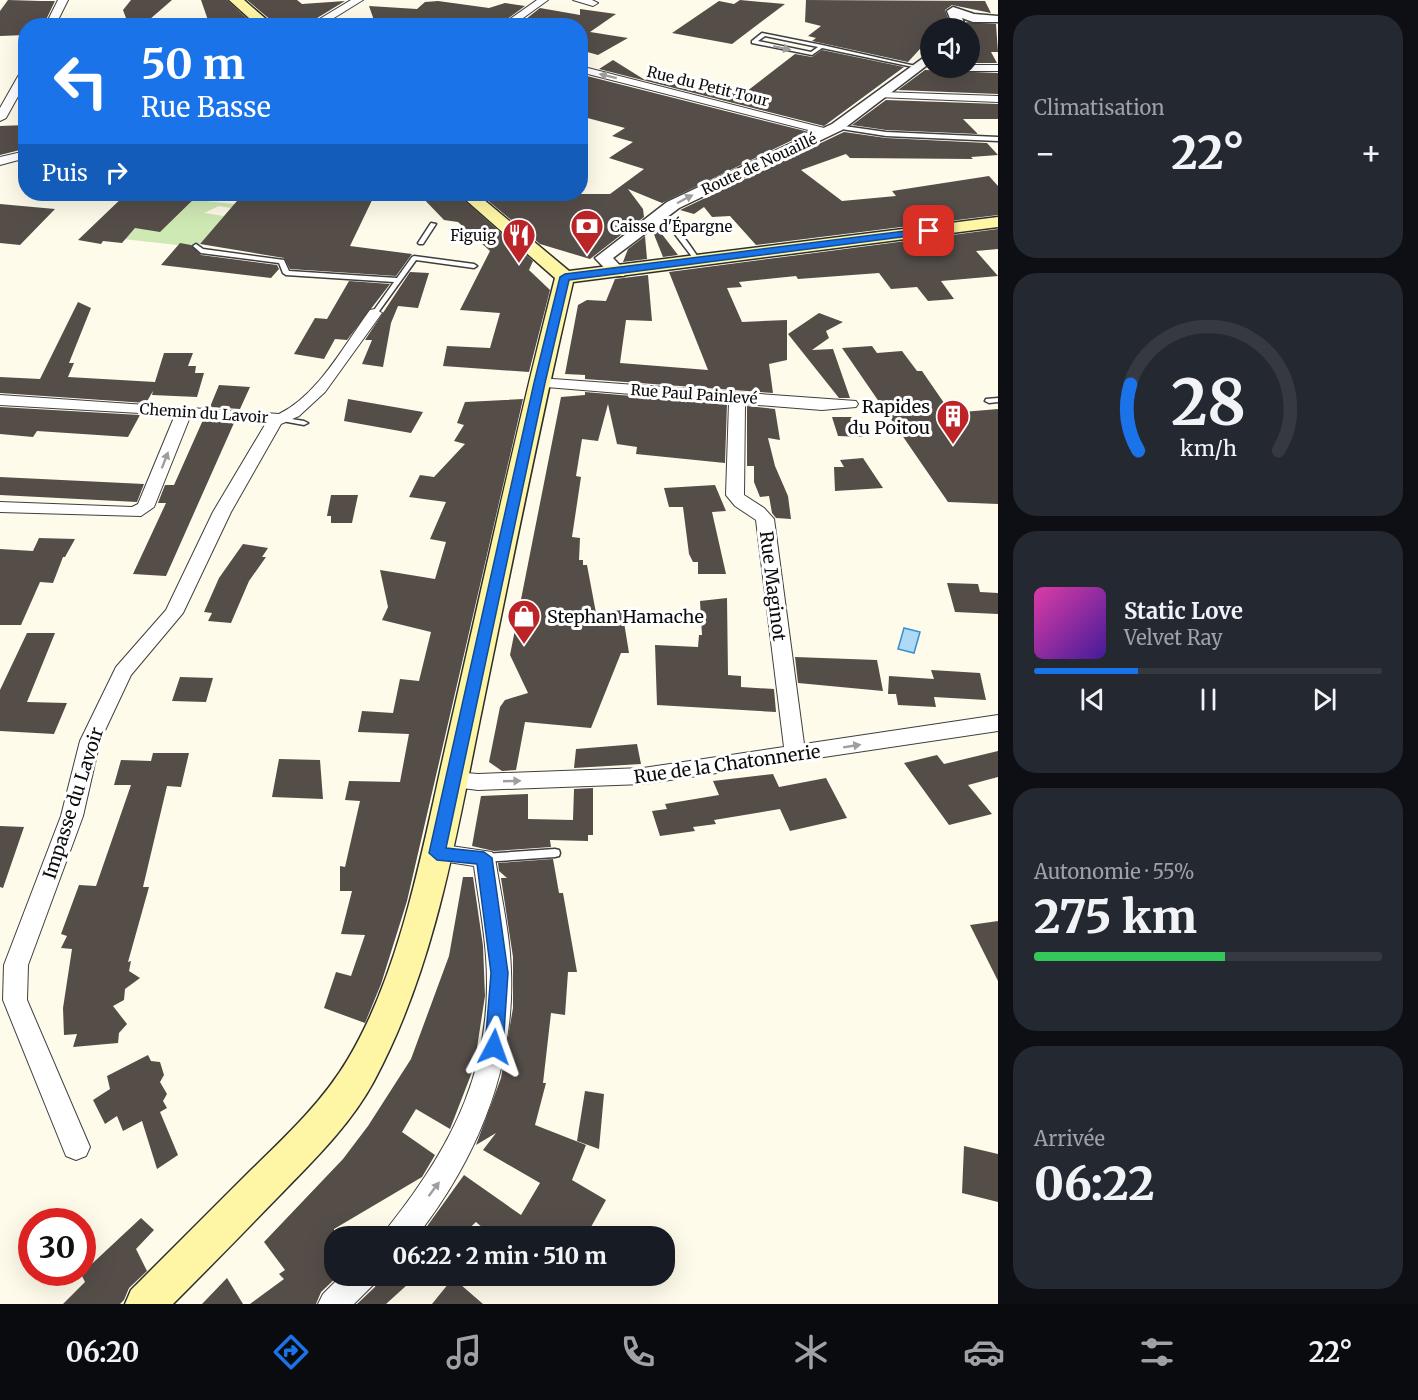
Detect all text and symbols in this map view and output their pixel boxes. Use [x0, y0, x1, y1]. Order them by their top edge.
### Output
map controls [920, 18, 980, 78]
button: sound [920, 18, 980, 78]
text: 50 m [141, 38, 245, 90]
icon: left [42, 42, 120, 120]
one-way arrow [773, 43, 791, 53]
street label: Rue du Petit Tour [645, 62, 771, 110]
one-way arrow [599, 71, 617, 81]
text: Rue Basse [141, 90, 271, 124]
text: Climatisation [1034, 95, 1165, 120]
text: 22° [1171, 125, 1245, 181]
street label: Route de Nouaillé [698, 129, 820, 199]
text: − [1034, 133, 1056, 174]
text: + [1360, 133, 1382, 174]
icon: right [100, 156, 133, 189]
text: Puis [42, 159, 88, 187]
one-way arrow [677, 194, 694, 204]
pin [903, 205, 954, 256]
bank icon: Caisse d'Épargne [569, 208, 605, 255]
icon: arrive [912, 214, 945, 247]
place label: Caisse d'Épargne [610, 216, 733, 236]
restaurant icon: Figuig [501, 217, 537, 264]
place label: Figuig [450, 226, 496, 245]
text: 28 [1171, 364, 1245, 442]
street label: Rue Paul Painlevé [630, 380, 758, 408]
place label: Rapides du Poitou [848, 395, 930, 439]
building icon: Rapides du Poitou [935, 398, 971, 445]
street label: Chemin du Lavoir [139, 399, 269, 427]
text: km/h [1180, 436, 1236, 463]
one-way arrow [161, 451, 170, 469]
street label: Rue Maginot [755, 530, 791, 642]
text: Static Love [1124, 597, 1243, 625]
shop icon: Stephan Hamache [506, 598, 542, 645]
place label: Stephan Hamache [547, 605, 704, 628]
text: Velvet Ray [1124, 625, 1223, 650]
icon: previous [1076, 683, 1109, 716]
icon: pause [1192, 683, 1225, 716]
icon: next [1308, 683, 1341, 716]
street label: Impasse du Lavoir [38, 724, 108, 882]
street label: Rue de la Chatonnerie [632, 740, 822, 788]
one-way arrow [843, 741, 862, 750]
one-way arrow [503, 776, 522, 786]
text: Autonomie · 55% [1034, 859, 1194, 884]
text: 275 km [1034, 889, 1197, 945]
position arrow [462, 1015, 526, 1079]
text: Arrivée [1034, 1126, 1105, 1151]
text: 06:22 [1034, 1156, 1155, 1212]
one-way arrow [428, 1182, 440, 1197]
speed limit sign: 30 [18, 1208, 96, 1286]
text: 06:22 · 2 min · 510 m [392, 1242, 607, 1270]
icon: directions [270, 1331, 312, 1373]
icon: music [443, 1331, 485, 1373]
icon: phone [617, 1331, 659, 1373]
icon: climate [790, 1331, 832, 1373]
icon: car [963, 1331, 1005, 1373]
icon: filters [1136, 1331, 1178, 1373]
text: 06:20 [66, 1335, 139, 1369]
text: 22° [1309, 1335, 1352, 1369]

